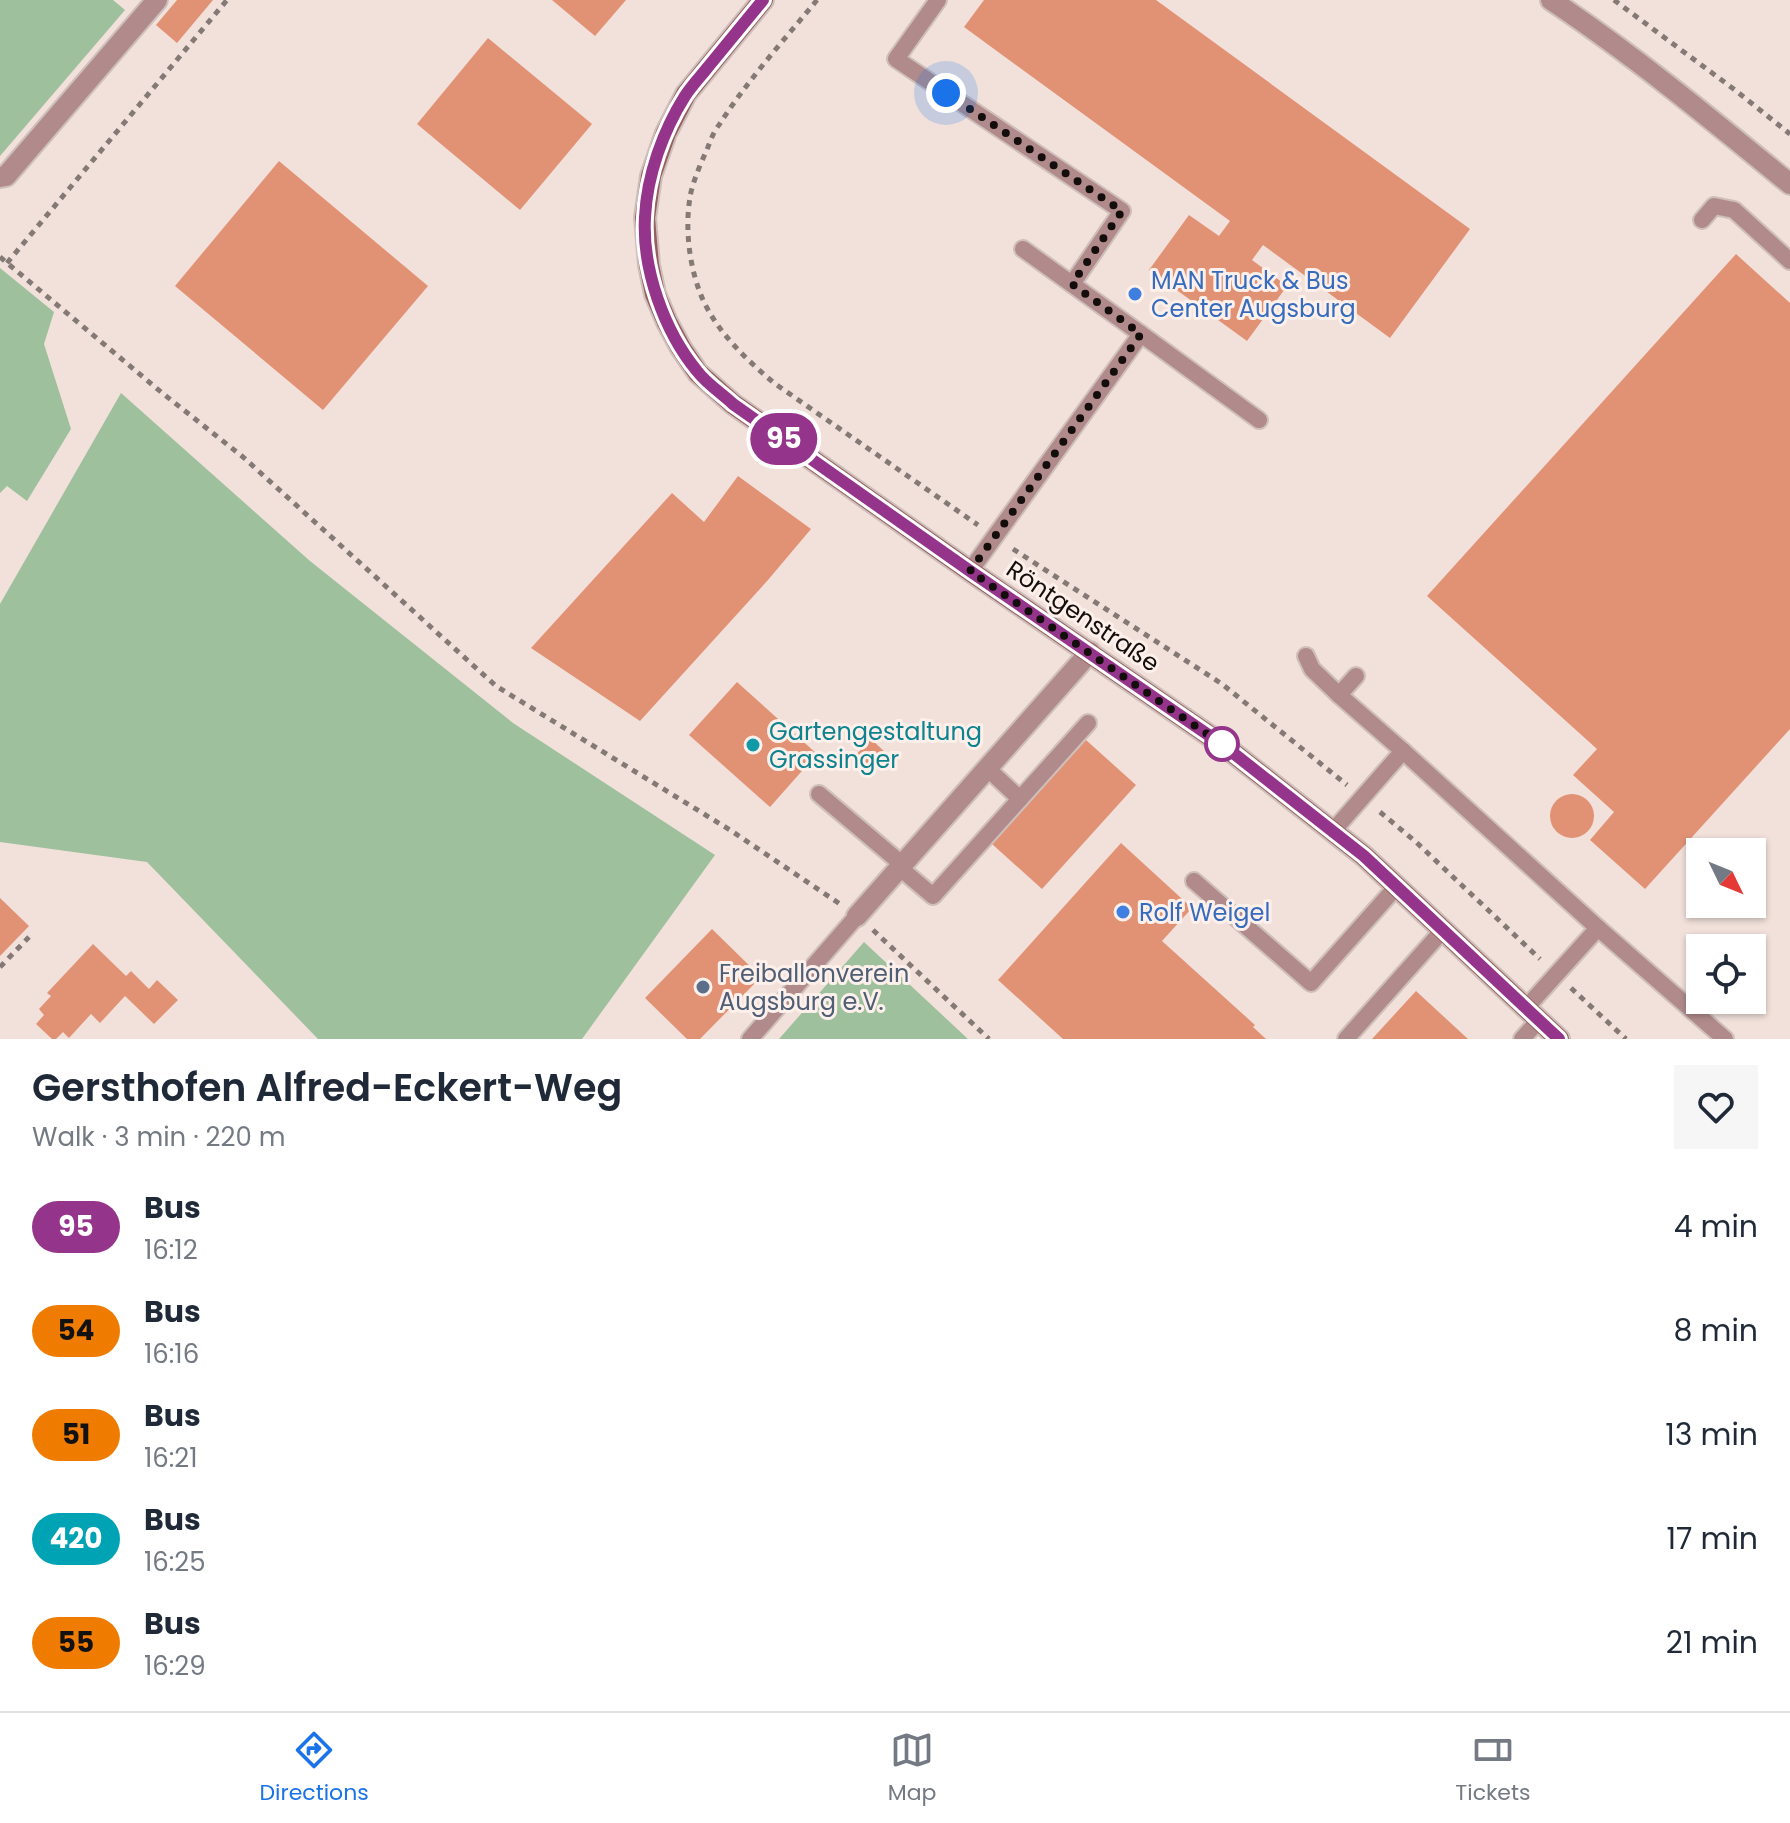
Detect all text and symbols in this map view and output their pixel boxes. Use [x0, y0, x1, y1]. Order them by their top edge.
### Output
your location [926, 73, 966, 113]
place label: MAN Truck & Bus Center Augsburg [1151, 264, 1356, 325]
marker: MAN Truck & Bus Center Augsburg [1126, 285, 1144, 303]
line badge: 95 [748, 413, 820, 465]
text: 95 [766, 419, 802, 458]
street label: Röntgenstraße [1000, 553, 1166, 679]
place label: Gartengestaltung Grassinger [769, 715, 982, 776]
unlabelled marker [1205, 727, 1239, 761]
marker: Gartengestaltung Grassinger [744, 736, 762, 754]
north arrow [1686, 838, 1766, 918]
map controls [1686, 838, 1766, 1014]
place label: Rolf Weigel [1139, 896, 1270, 929]
marker: Rolf Weigel [1114, 903, 1132, 921]
button: locate [1686, 934, 1766, 1014]
place label: Freiballonverein Augsburg e.V. [719, 957, 909, 1018]
marker: Freiballonverein Augsburg e.V. [694, 978, 712, 996]
text: Gersthofen Alfred-Eckert-Weg [32, 1061, 622, 1114]
button: heart [1674, 1065, 1758, 1149]
text: Walk · 3 min · 220 m [32, 1119, 286, 1155]
text: Bus [144, 1186, 201, 1229]
text: 4 min [1674, 1205, 1758, 1248]
text: 95 [58, 1207, 94, 1246]
text: 16:12 [144, 1232, 198, 1268]
text: Bus [144, 1290, 201, 1333]
text: 8 min [1674, 1309, 1758, 1352]
text: 54 [57, 1311, 95, 1350]
text: 16:16 [144, 1336, 199, 1372]
text: Bus [144, 1394, 201, 1437]
text: 13 min [1665, 1413, 1758, 1456]
text: 51 [62, 1415, 90, 1454]
text: 16:21 [144, 1440, 198, 1476]
text: Bus [144, 1498, 201, 1541]
text: 17 min [1667, 1517, 1758, 1560]
text: 420 [49, 1519, 103, 1558]
text: 16:25 [144, 1544, 206, 1580]
text: Bus [144, 1602, 201, 1645]
text: 21 min [1666, 1621, 1758, 1664]
text: 55 [58, 1623, 94, 1662]
text: 16:29 [144, 1648, 206, 1684]
tab: Directions [259, 1728, 369, 1809]
tab: Map [888, 1728, 936, 1809]
tab: Tickets [1455, 1728, 1530, 1809]

